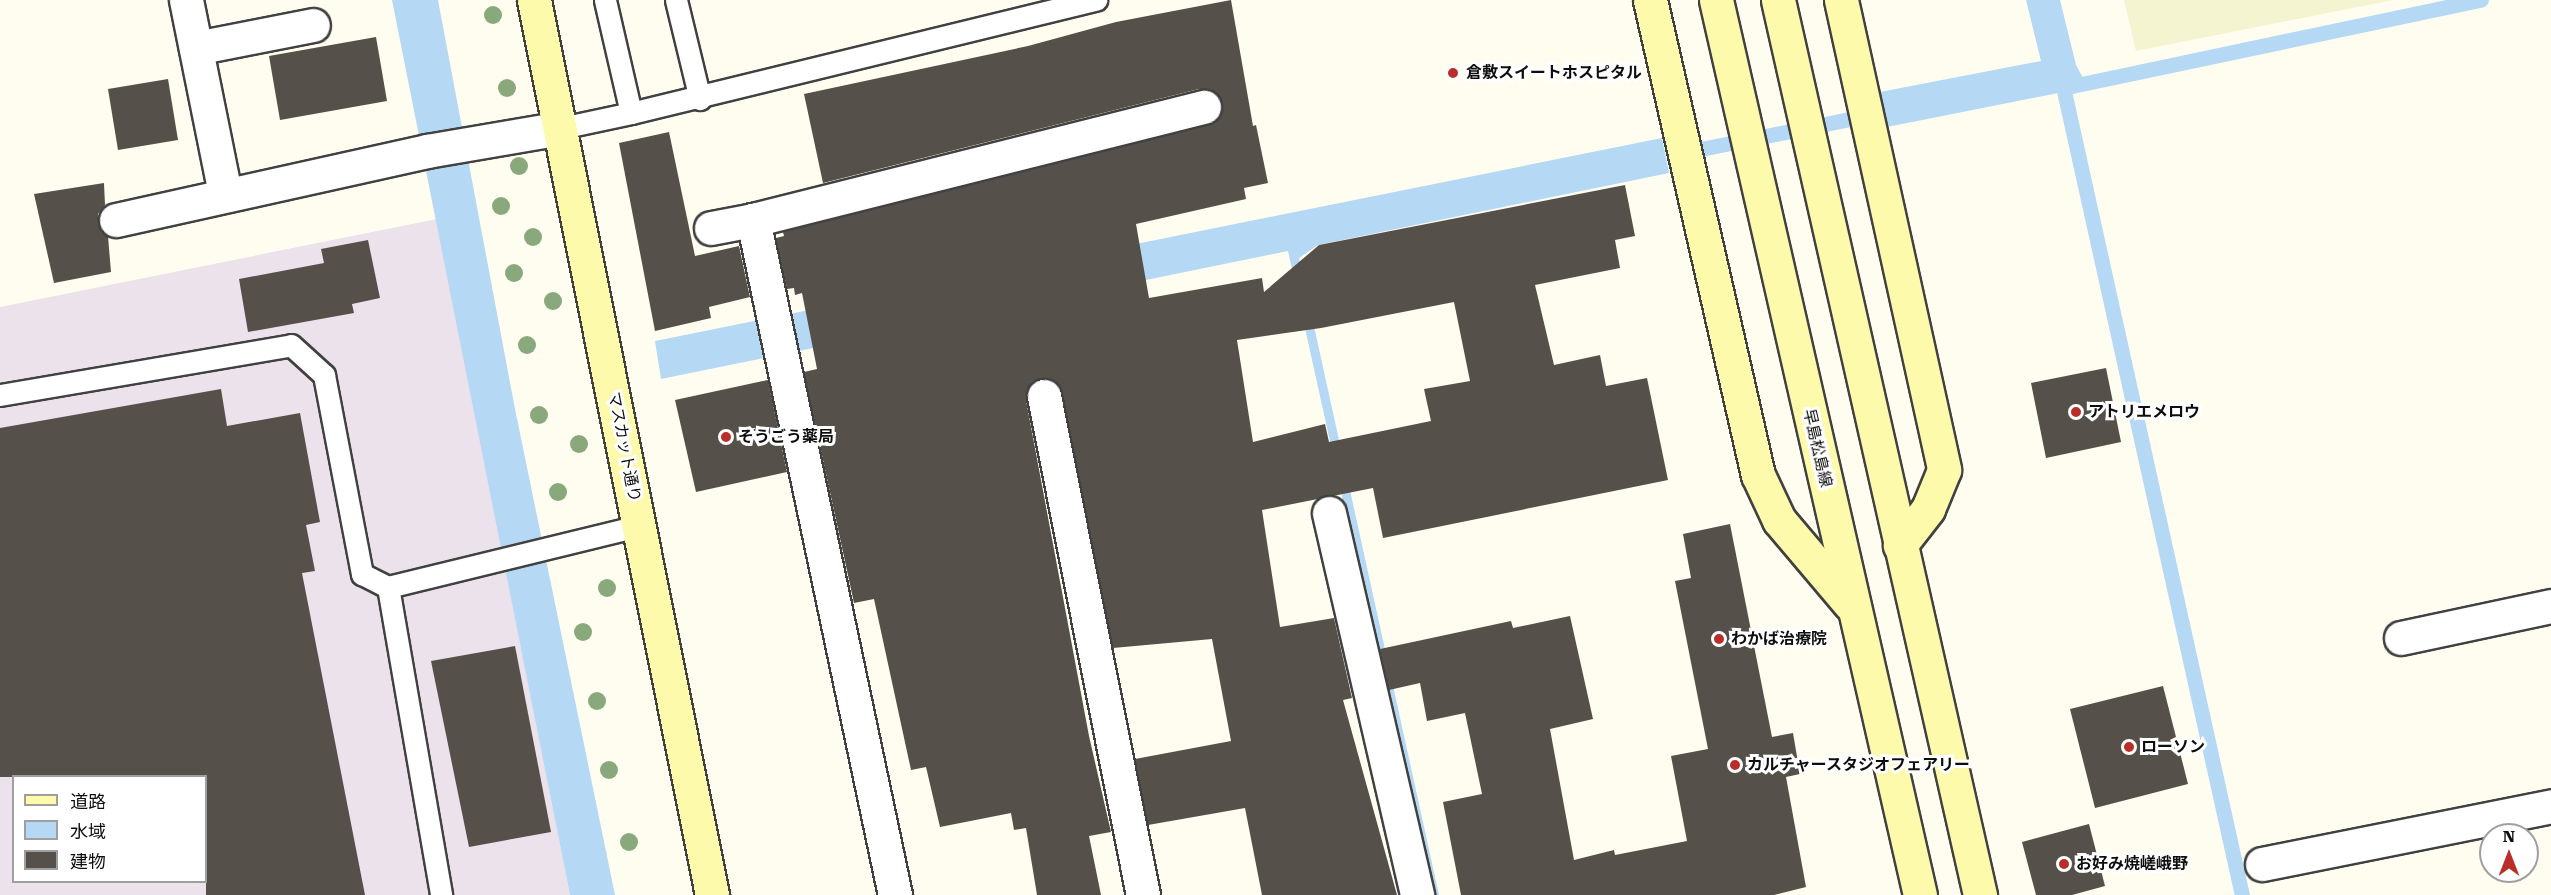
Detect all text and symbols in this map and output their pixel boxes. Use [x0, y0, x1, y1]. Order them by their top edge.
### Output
place label: 倉敷スイートホスピタル [1466, 63, 1642, 83]
marker: 倉敷スイートホスピタル [1444, 64, 1462, 82]
street label: マスカット通り [604, 390, 644, 504]
place label: アトリエメロウ [2088, 402, 2200, 422]
marker: アトリエメロウ [2069, 405, 2083, 419]
street label: 早島松島線 [1799, 407, 1835, 489]
place label: そうごう薬局 [738, 427, 834, 447]
marker: そうごう薬局 [719, 430, 733, 444]
place label: わかば治療院 [1731, 629, 1827, 649]
marker: わかば治療院 [1712, 632, 1726, 646]
place label: ローソン [2141, 737, 2205, 757]
marker: ローソン [2122, 740, 2136, 754]
place label: カルチャースタジオフェアリー [1747, 755, 1971, 775]
marker: カルチャースタジオフェアリー [1728, 758, 1742, 772]
legend [12, 775, 207, 883]
text: 道路 [70, 791, 106, 812]
text: 水域 [70, 821, 106, 842]
north arrow [2479, 823, 2539, 883]
text: N [2503, 827, 2515, 846]
text: 建物 [70, 851, 106, 872]
place label: お好み焼嵯峨野 [2076, 854, 2188, 874]
marker: お好み焼嵯峨野 [2057, 857, 2071, 871]

